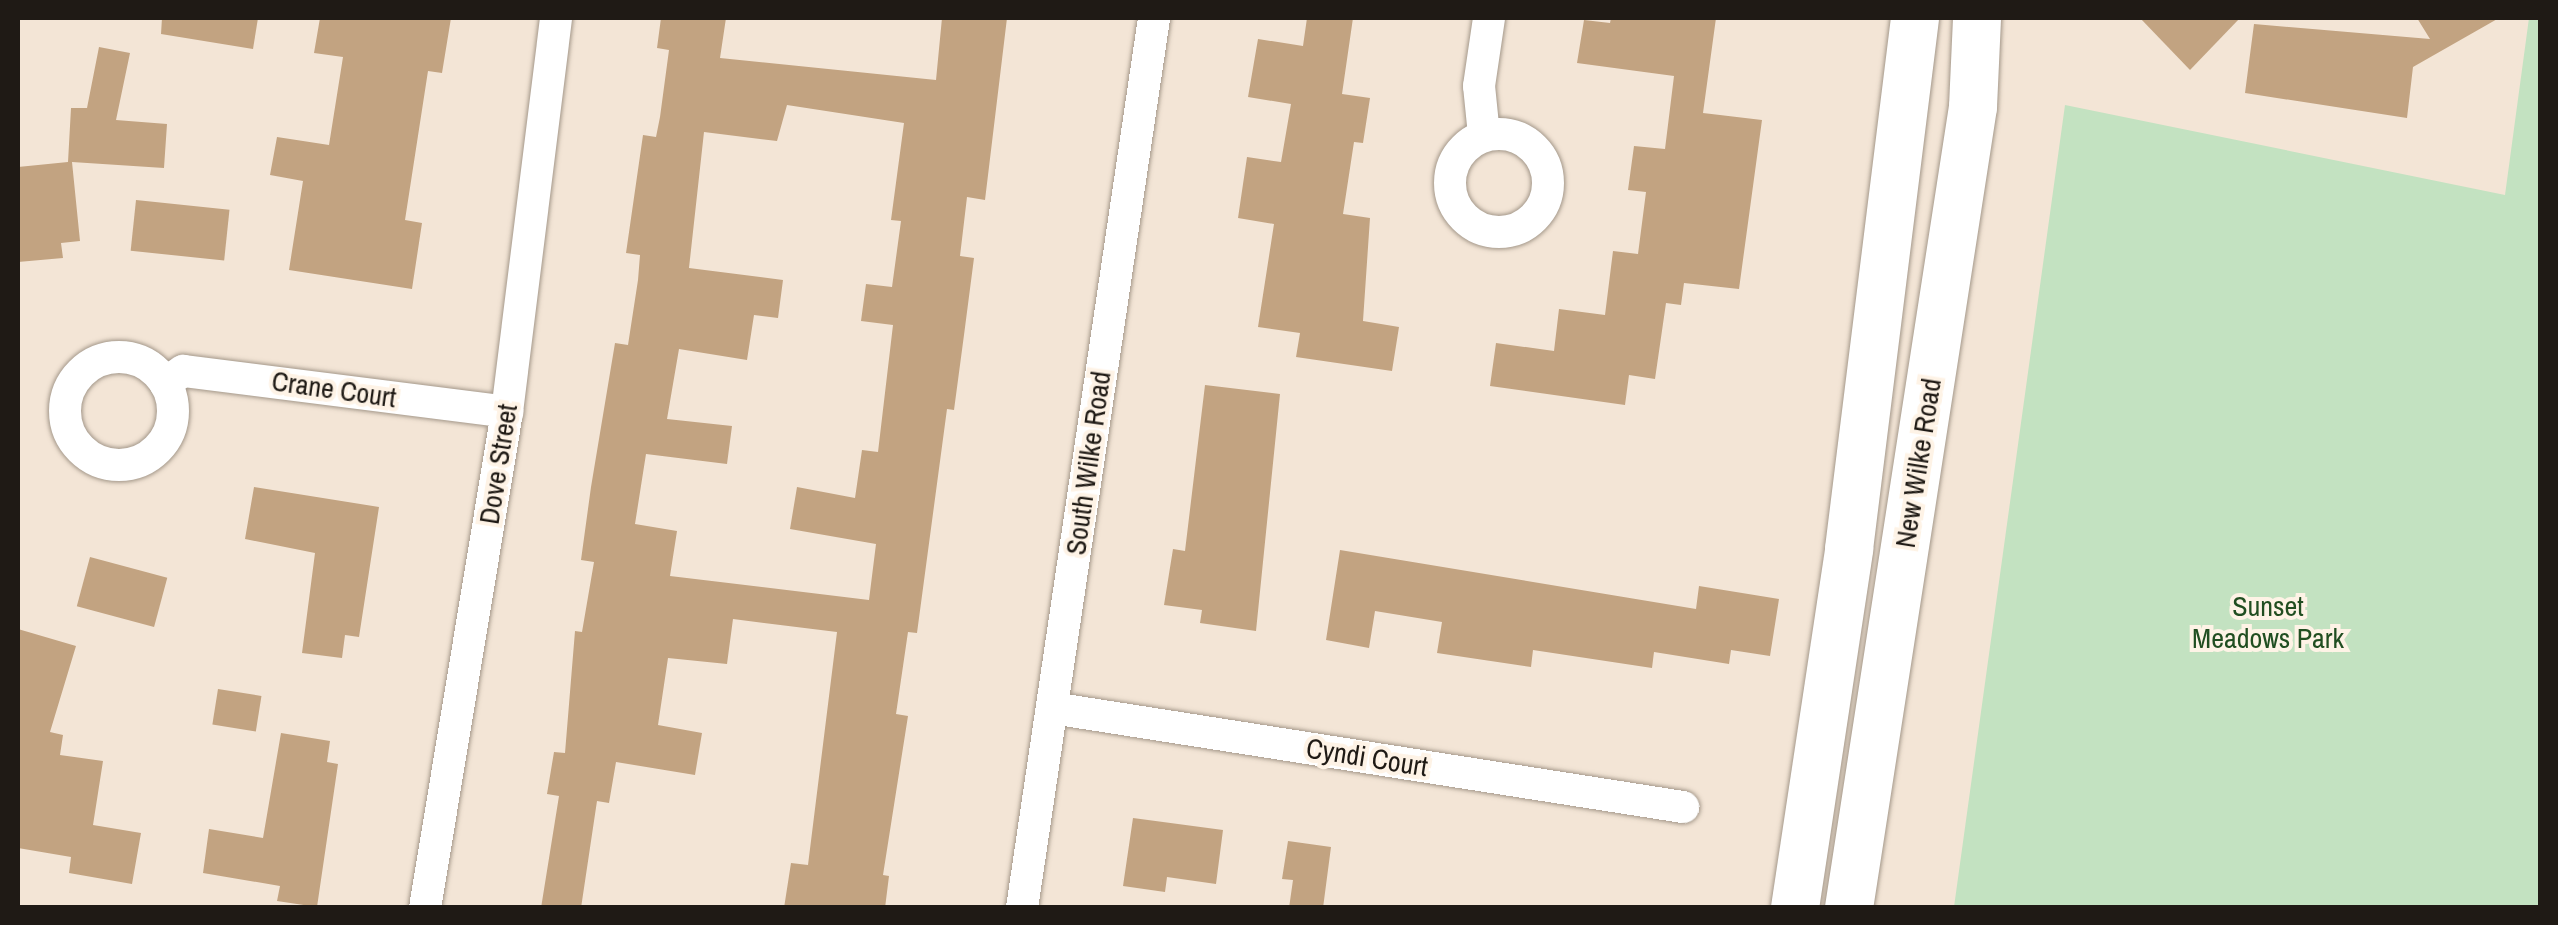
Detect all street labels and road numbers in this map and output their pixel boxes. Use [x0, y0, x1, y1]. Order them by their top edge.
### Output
street label: Crane Court [270, 364, 398, 414]
street label: South Wilke Road [1058, 369, 1118, 557]
street label: New Wilke Road [1888, 376, 1948, 550]
street label: Dove Street [472, 401, 524, 527]
street label: Cyndi Court [1304, 731, 1430, 783]

